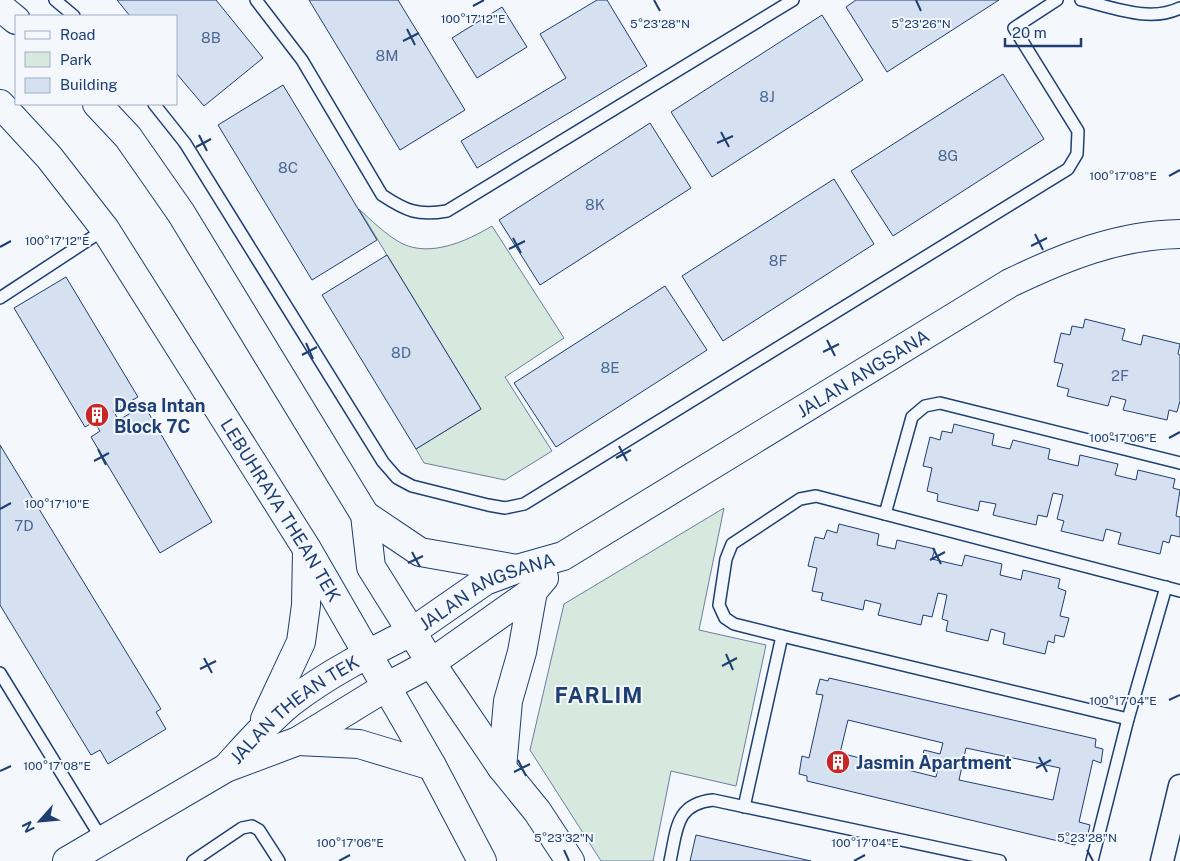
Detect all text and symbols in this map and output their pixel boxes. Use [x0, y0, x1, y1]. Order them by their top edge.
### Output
text: 100°17'12"E [441, 12, 505, 26]
legend [15, 15, 178, 105]
scale bar [1005, 15, 1081, 47]
text: 5°23'28"N [630, 17, 690, 31]
text: 5°23'26"N [891, 17, 951, 31]
text: 20 m [1012, 24, 1047, 41]
text: Road [60, 26, 96, 43]
house number: 8B [201, 29, 221, 46]
house number: 8M [376, 47, 399, 64]
text: Park [60, 51, 92, 68]
text: Building [60, 76, 118, 93]
house number: 8J [759, 88, 775, 105]
house number: 8G [938, 147, 958, 164]
house number: 8C [278, 159, 298, 176]
text: 100°17'08"E [1089, 169, 1157, 183]
house number: 8K [585, 196, 605, 213]
text: 100°17'12"E [25, 234, 89, 248]
house number: 8F [769, 252, 787, 269]
street label: JALAN ANGSANA [793, 324, 933, 421]
house number: 8D [391, 344, 411, 361]
house number: 8E [600, 359, 620, 376]
house number: 2F [1111, 367, 1129, 384]
place label: Desa Intan Block 7C [114, 395, 205, 437]
building icon: Desa Intan Block 7C [84, 402, 110, 428]
street label: LEBUHRAYA THEAN TEK [217, 415, 345, 605]
text: 100°17'06"E [1089, 431, 1157, 445]
text: 100°17'10"E [25, 497, 89, 511]
house number: 7D [14, 517, 34, 534]
street label: JALAN ANGSANA [415, 548, 557, 634]
street label: JALAN THEAN TEK [225, 651, 362, 767]
district label: FARLIM [555, 682, 643, 708]
text: 100°17'04"E [1089, 694, 1157, 708]
building icon: Jasmin Apartment [825, 749, 851, 775]
place label: Jasmin Apartment [856, 752, 1012, 773]
text: 100°17'08"E [23, 759, 91, 773]
north arrow [15, 796, 65, 846]
text: N [19, 818, 38, 835]
text: 5°23'32"N [534, 831, 594, 845]
text: 5°23'28"N [1057, 831, 1117, 845]
text: 100°17'06"E [316, 836, 384, 850]
text: 100°17'04"E [831, 836, 899, 850]

